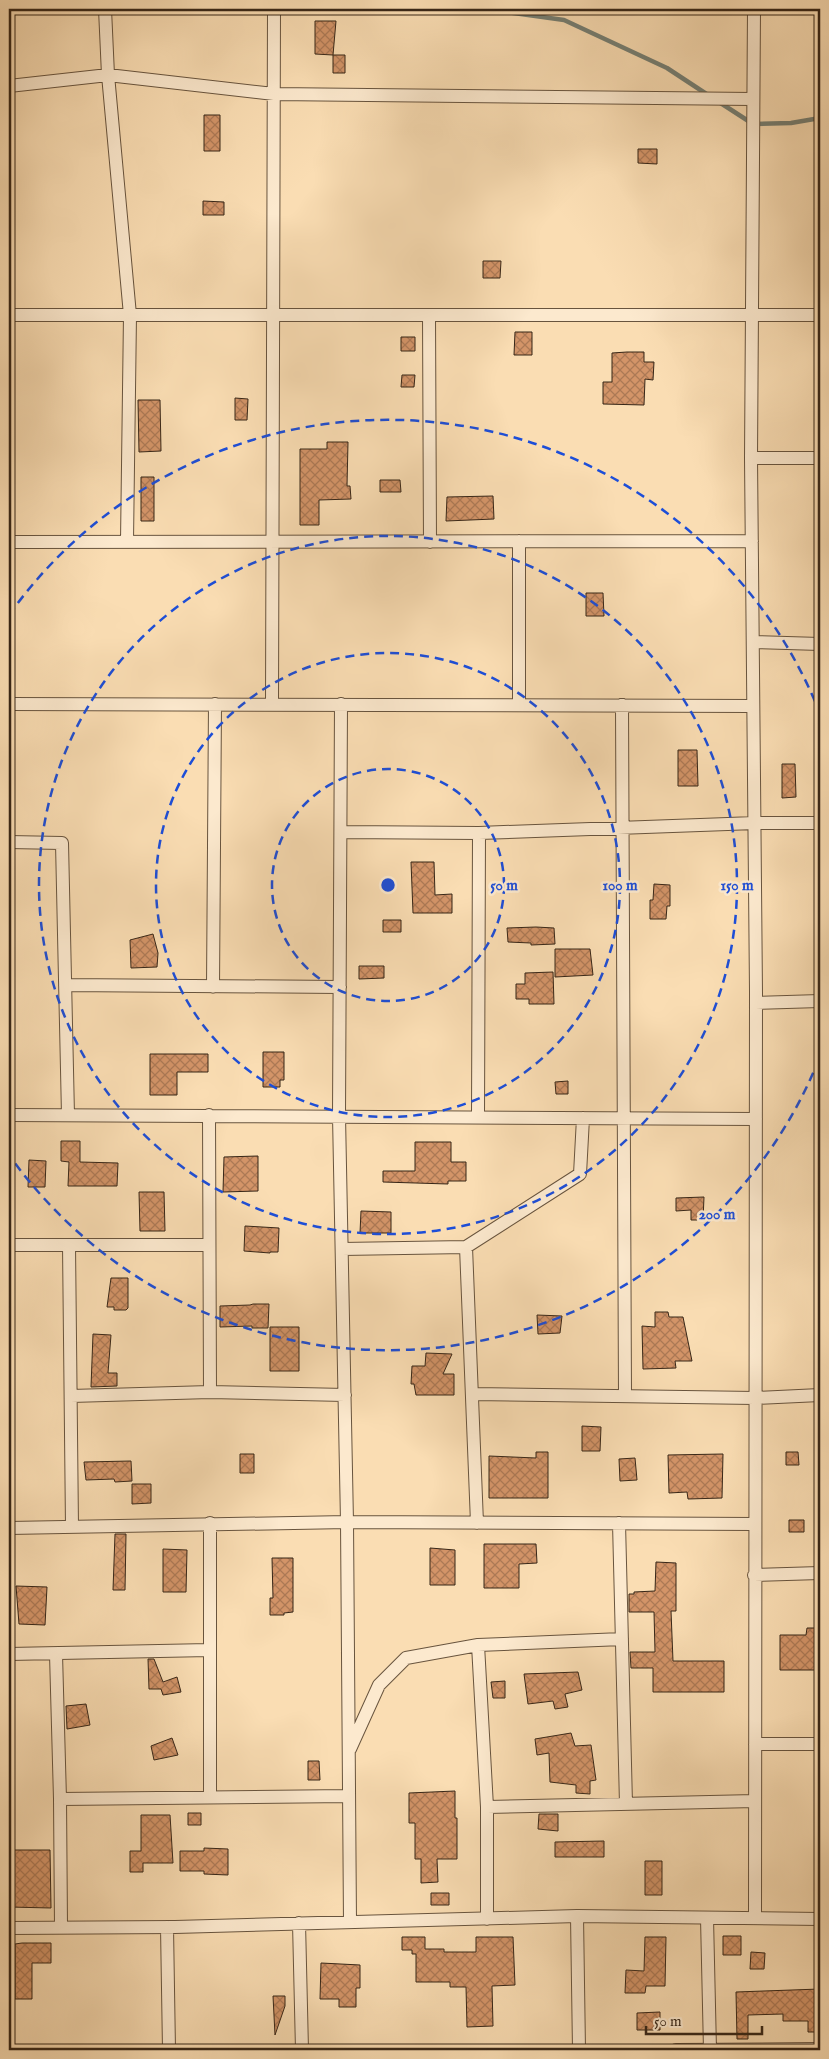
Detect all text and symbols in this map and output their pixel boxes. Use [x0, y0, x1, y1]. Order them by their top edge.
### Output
centre of rings [379, 876, 397, 894]
text: 50 m [490, 876, 518, 895]
text: 100 m [602, 876, 638, 895]
text: 150 m [720, 876, 754, 895]
text: 200 m [699, 1205, 736, 1224]
scale bar [646, 2004, 763, 2036]
text: 50 m [654, 2012, 682, 2031]

